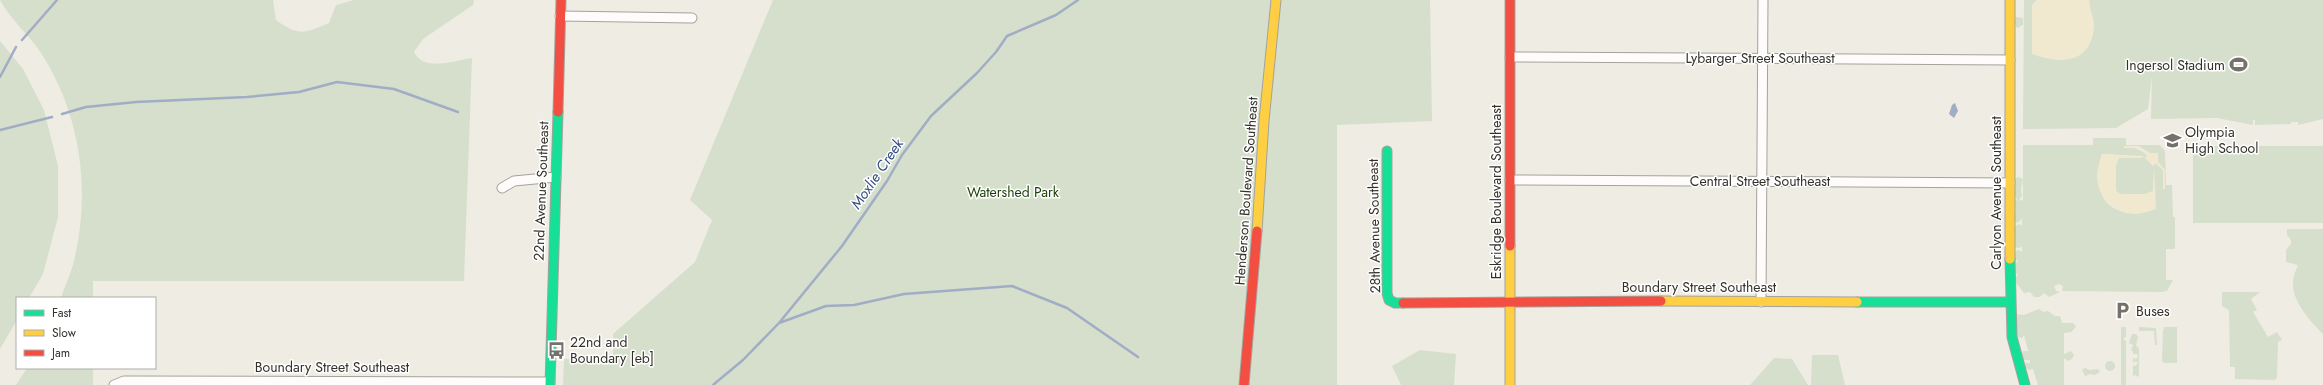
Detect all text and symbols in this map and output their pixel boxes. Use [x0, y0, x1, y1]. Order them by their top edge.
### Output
street label: Lybarger Street Southeast [1685, 48, 1835, 68]
place label: Ingersol Stadium [2126, 55, 2225, 75]
sports icon: Ingersol Stadium [2228, 55, 2248, 75]
street label: Henderson Boulevard Southeast [1229, 96, 1263, 286]
street label: Eskridge Boulevard Southeast [1486, 104, 1506, 279]
street label: Carlyon Avenue Southeast [1986, 116, 2006, 270]
street label: 22nd Avenue Southeast [529, 120, 553, 261]
place label: Olympia High School [2185, 122, 2258, 158]
school or university icon: Olympia High School [2162, 130, 2182, 150]
water label: Moxlie Creek [845, 134, 909, 214]
street label: 28th Avenue Southeast [1363, 158, 1385, 293]
street label: Central Street Southeast [1690, 171, 1831, 191]
park label: Watershed Park [967, 182, 1060, 202]
street label: Boundary Street Southeast [1622, 277, 1777, 297]
legend [16, 297, 156, 369]
parking icon: Buses [2113, 301, 2133, 321]
place label: Buses [2136, 301, 2170, 321]
text: Fast [52, 304, 71, 322]
text: Slow [52, 324, 77, 342]
place label: 22nd and Boundary [eb] [570, 332, 654, 368]
bus stop icon: 22nd and Boundary [eb] [547, 340, 567, 360]
text: Jam [50, 344, 70, 362]
street label: Boundary Street Southeast [255, 357, 410, 377]

